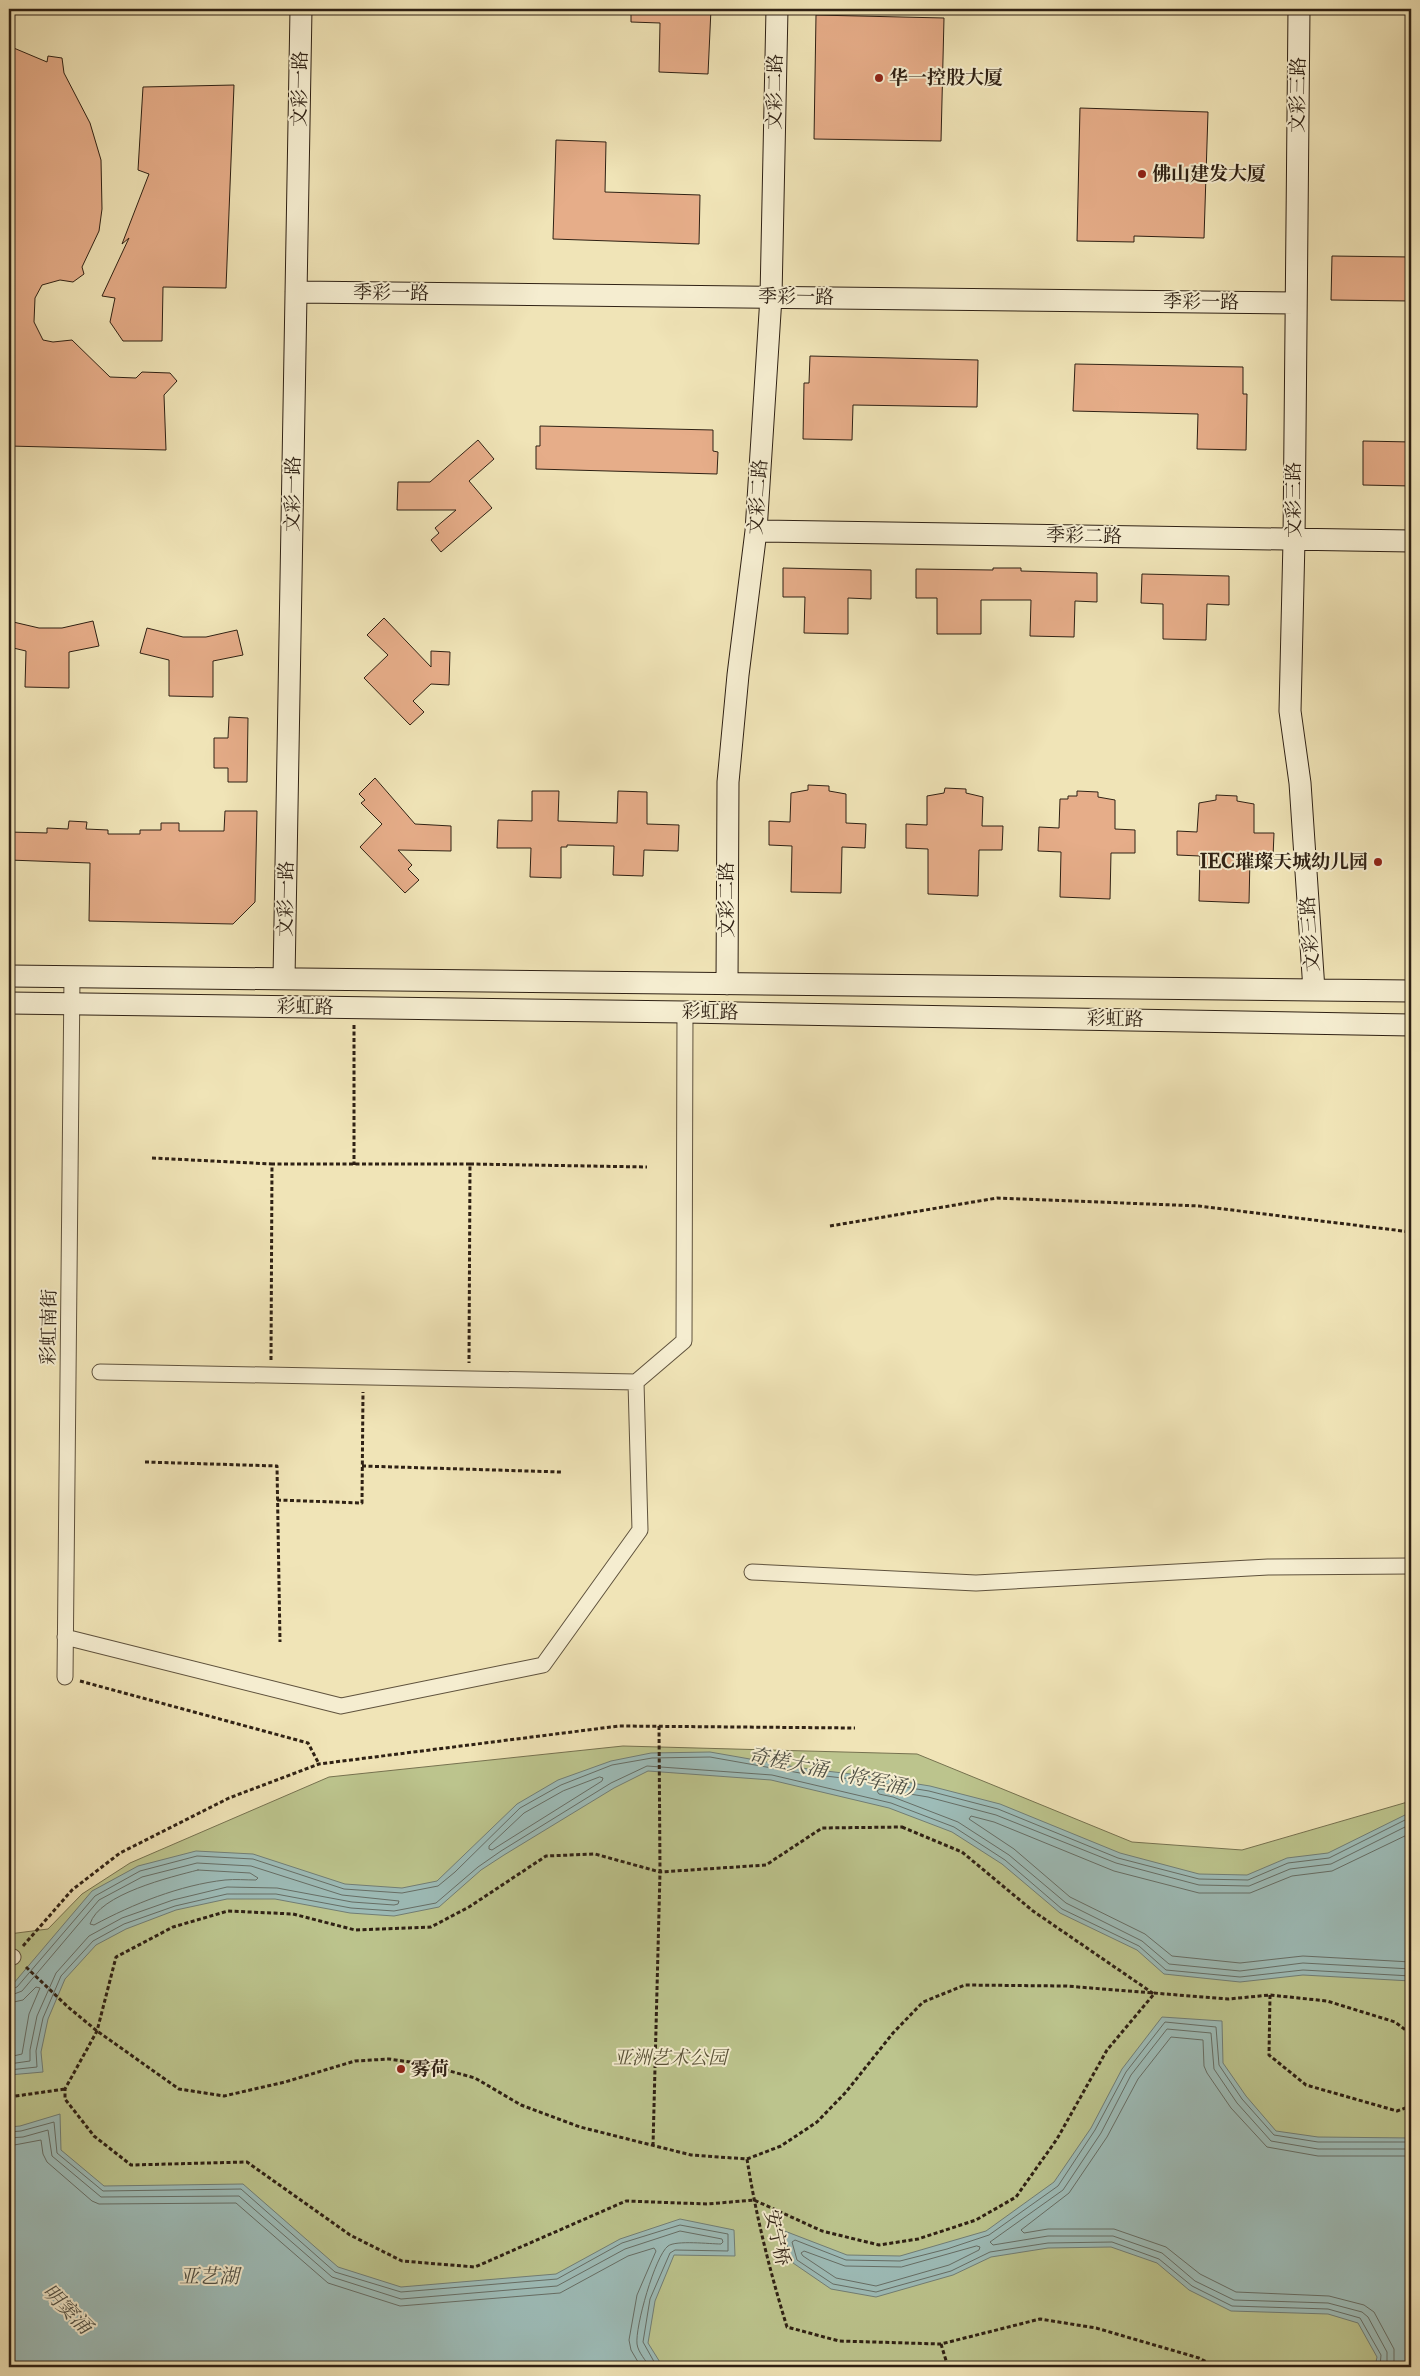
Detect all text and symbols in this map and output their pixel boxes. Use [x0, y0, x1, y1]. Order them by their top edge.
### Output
street label: 文彩一路 [287, 51, 313, 127]
street label: 文彩二路 [762, 54, 788, 130]
street label: 文彩三路 [1285, 57, 1311, 133]
place label: 华一控股大厦 [889, 66, 1003, 90]
marker: 华一控股大厦 [873, 72, 885, 84]
place label: 佛山建发大厦 [1152, 162, 1266, 186]
marker: 佛山建发大厦 [1136, 168, 1148, 180]
street label: 季彩一路 [353, 280, 429, 306]
street label: 季彩一路 [758, 284, 834, 310]
street label: 季彩一路 [1163, 289, 1239, 315]
street label: 文彩一路 [280, 456, 306, 532]
street label: 文彩二路 [743, 458, 773, 536]
street label: 文彩三路 [1282, 462, 1306, 538]
street label: 季彩二路 [1046, 523, 1122, 549]
place label: IEC璀璨天城幼儿园 [1200, 850, 1368, 874]
marker: IEC璀璨天城幼儿园 [1372, 856, 1384, 868]
street label: 文彩一路 [273, 861, 299, 937]
street label: 文彩二路 [715, 862, 739, 938]
street label: 文彩三路 [1295, 895, 1325, 973]
street label: 彩虹路 [276, 995, 334, 1019]
street label: 彩虹路 [681, 1000, 739, 1024]
street label: 彩虹路 [1086, 1007, 1144, 1031]
street label: 彩虹南街 [36, 1289, 62, 1365]
water label: 奇槎大涌（将军涌） [746, 1742, 928, 1804]
park label: 亚洲艺术公园 [613, 2046, 730, 2070]
place label: 雾荷 [411, 2057, 449, 2081]
marker: 雾荷 [395, 2063, 407, 2075]
street label: 安宁桥 [759, 2208, 795, 2268]
water label: 亚艺湖 [179, 2264, 242, 2289]
water label: 明窦涌 [37, 2279, 98, 2340]

